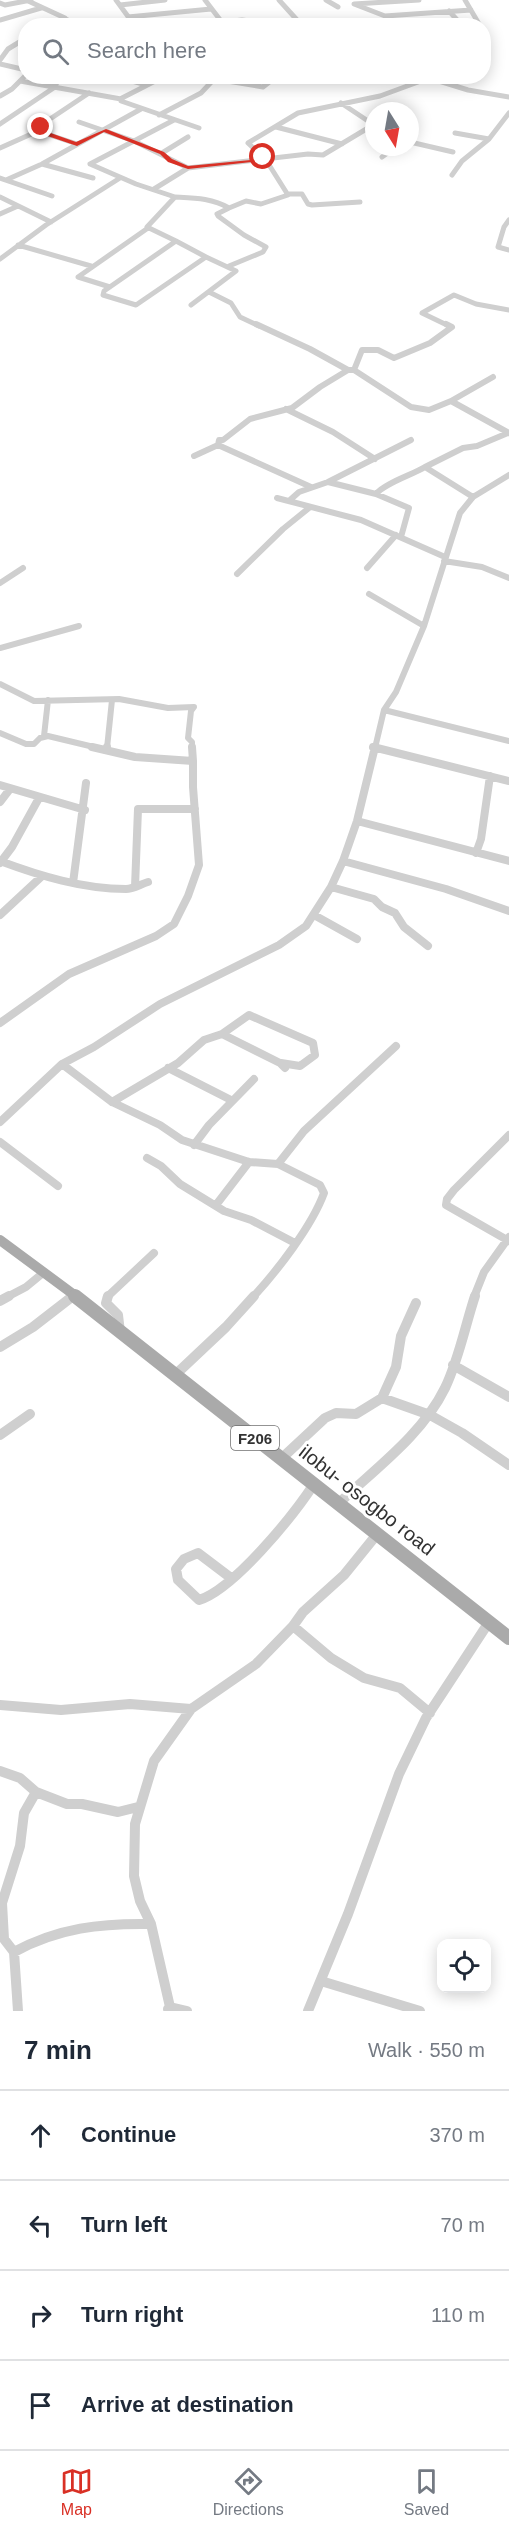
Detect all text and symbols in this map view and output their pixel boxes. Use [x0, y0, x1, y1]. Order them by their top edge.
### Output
search box [18, 18, 491, 84]
icon: search [39, 35, 72, 68]
text: Search here [87, 38, 207, 63]
north arrow [365, 102, 419, 156]
route end [27, 113, 53, 139]
route start [249, 143, 275, 169]
road number: F206 [231, 1426, 279, 1450]
street label: ilobu- osogbo road [295, 1440, 439, 1560]
map controls [437, 1939, 491, 1993]
button: locate [437, 1939, 491, 1993]
text: 7 min [24, 2035, 92, 2065]
text: Walk · 550 m [368, 2039, 485, 2061]
icon: ahead [24, 2119, 57, 2152]
text: Continue [81, 2122, 176, 2147]
text: 370 m [429, 2124, 485, 2146]
icon: left [24, 2209, 57, 2242]
text: Turn left [81, 2212, 167, 2237]
text: 70 m [441, 2214, 485, 2236]
icon: right [24, 2299, 57, 2332]
text: Turn right [81, 2302, 183, 2327]
text: 110 m [431, 2304, 485, 2326]
icon: arrive [24, 2389, 57, 2422]
text: Arrive at destination [81, 2392, 294, 2417]
tab: Map [60, 2465, 93, 2519]
tab: Directions [213, 2465, 284, 2519]
tab: Saved [404, 2465, 449, 2519]

